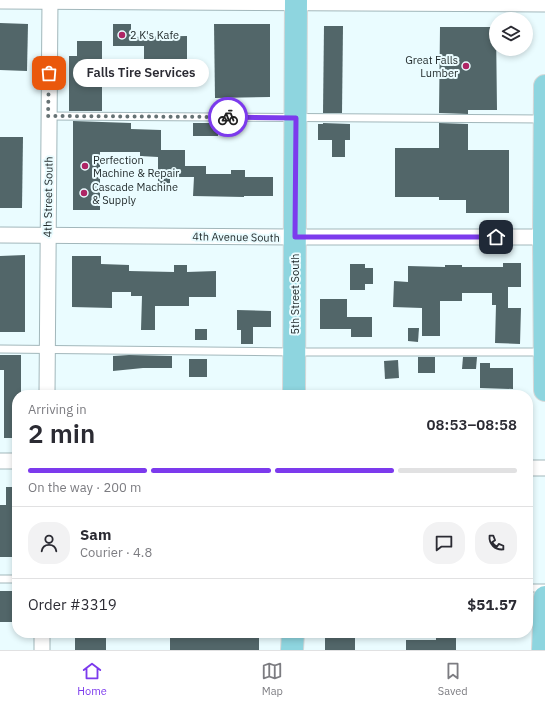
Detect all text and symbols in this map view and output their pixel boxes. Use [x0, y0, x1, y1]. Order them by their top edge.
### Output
map controls [489, 12, 533, 56]
button: layers [489, 12, 533, 56]
place label: 2 K's Kafe [130, 28, 179, 42]
marker: 2 K's Kafe [117, 30, 127, 40]
place label: Great Falls Lumber [405, 53, 458, 80]
pin [32, 56, 66, 90]
callout: Falls Tire Services [73, 59, 209, 87]
marker: Great Falls Lumber [461, 61, 471, 71]
icon: bag [38, 62, 60, 84]
text: Falls Tire Services [87, 64, 195, 81]
courier [208, 97, 248, 137]
icon: bike [217, 106, 239, 128]
place label: Perfection Machine & Repair [93, 153, 179, 180]
street label: 4th Street South [40, 156, 56, 238]
marker: Perfection Machine & Repair [80, 161, 90, 171]
place label: Cascade Machine & Supply [92, 180, 178, 207]
marker: Cascade Machine & Supply [79, 188, 89, 198]
pin [479, 220, 513, 254]
icon: home [485, 226, 507, 248]
street label: 4th Avenue South [192, 229, 280, 245]
street label: 5th Street South [288, 254, 302, 334]
text: Arriving in [28, 401, 87, 418]
text: 08:53–08:58 [427, 415, 517, 434]
text: 2 min [28, 416, 95, 450]
text: On the way · 200 m [28, 479, 141, 496]
button: person [28, 522, 70, 564]
button: chat [423, 522, 465, 564]
button: phone [475, 522, 517, 564]
text: Sam [80, 525, 111, 544]
text: Courier · 4.8 [80, 544, 152, 561]
text: Order #3319 [28, 595, 117, 614]
text: $51.57 [467, 595, 517, 614]
tab: Home [77, 660, 107, 698]
tab: Map [261, 660, 283, 698]
tab: Saved [438, 660, 468, 698]

